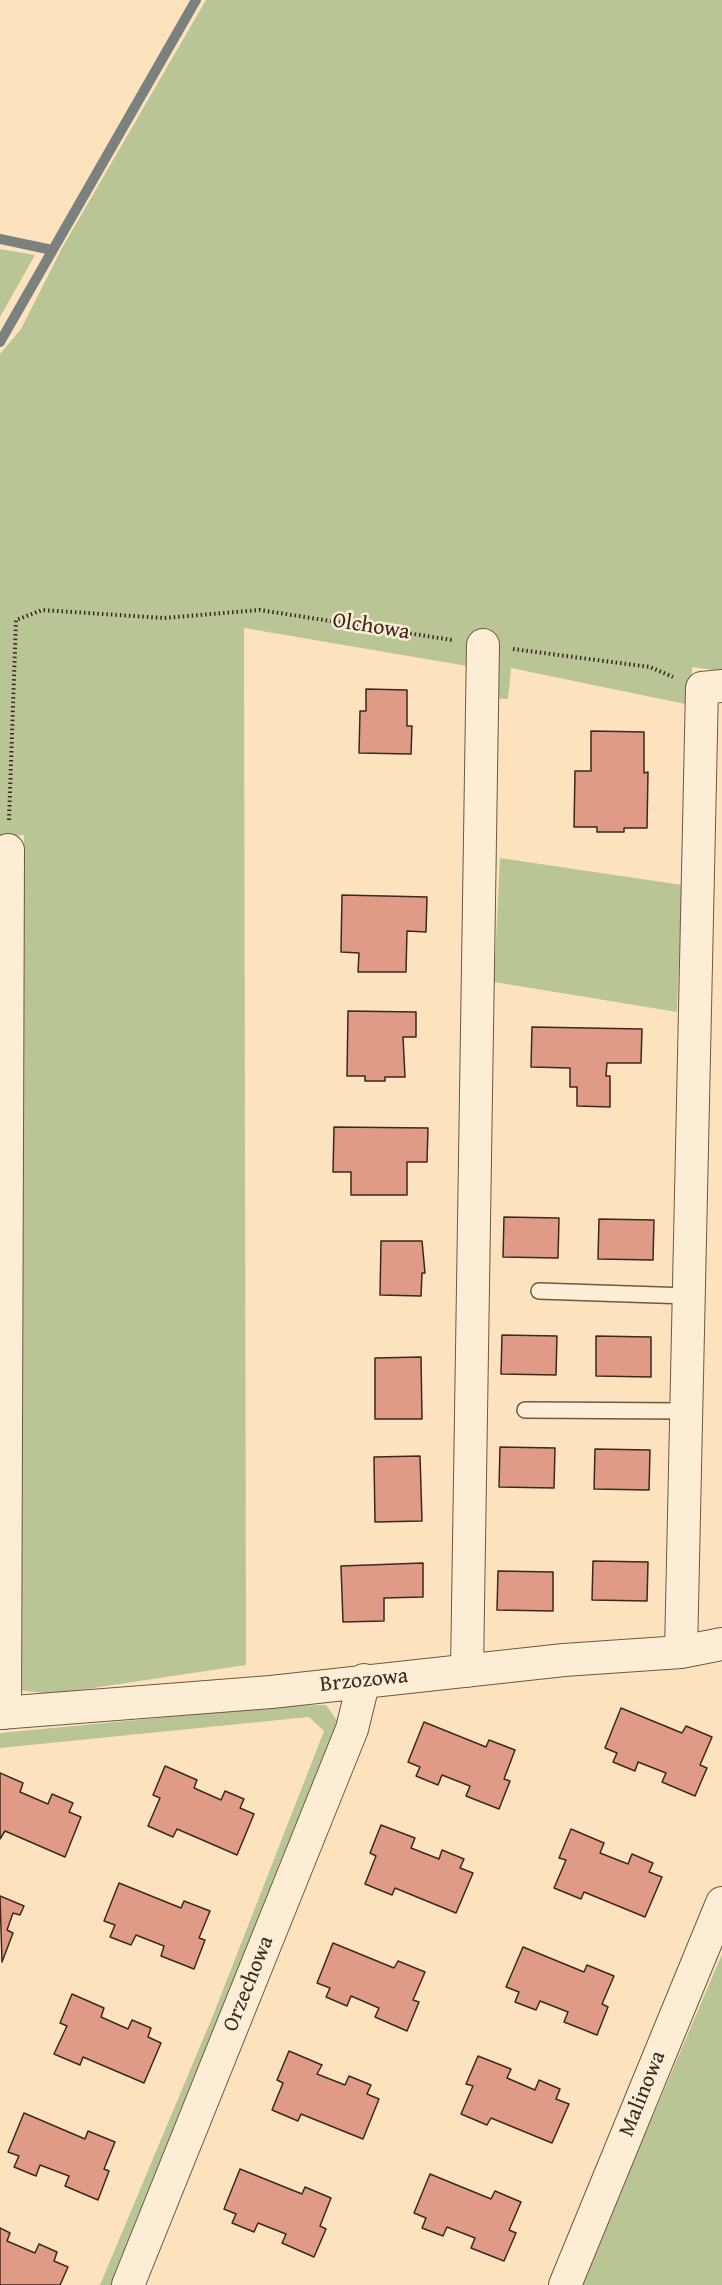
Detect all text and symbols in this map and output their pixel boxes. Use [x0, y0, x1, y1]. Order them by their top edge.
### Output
street label: Olchowa [330, 608, 412, 646]
street label: Brzozowa [319, 1663, 409, 1699]
street label: Orzechowa [218, 1932, 280, 2036]
street label: Malinowa [614, 2047, 672, 2141]

